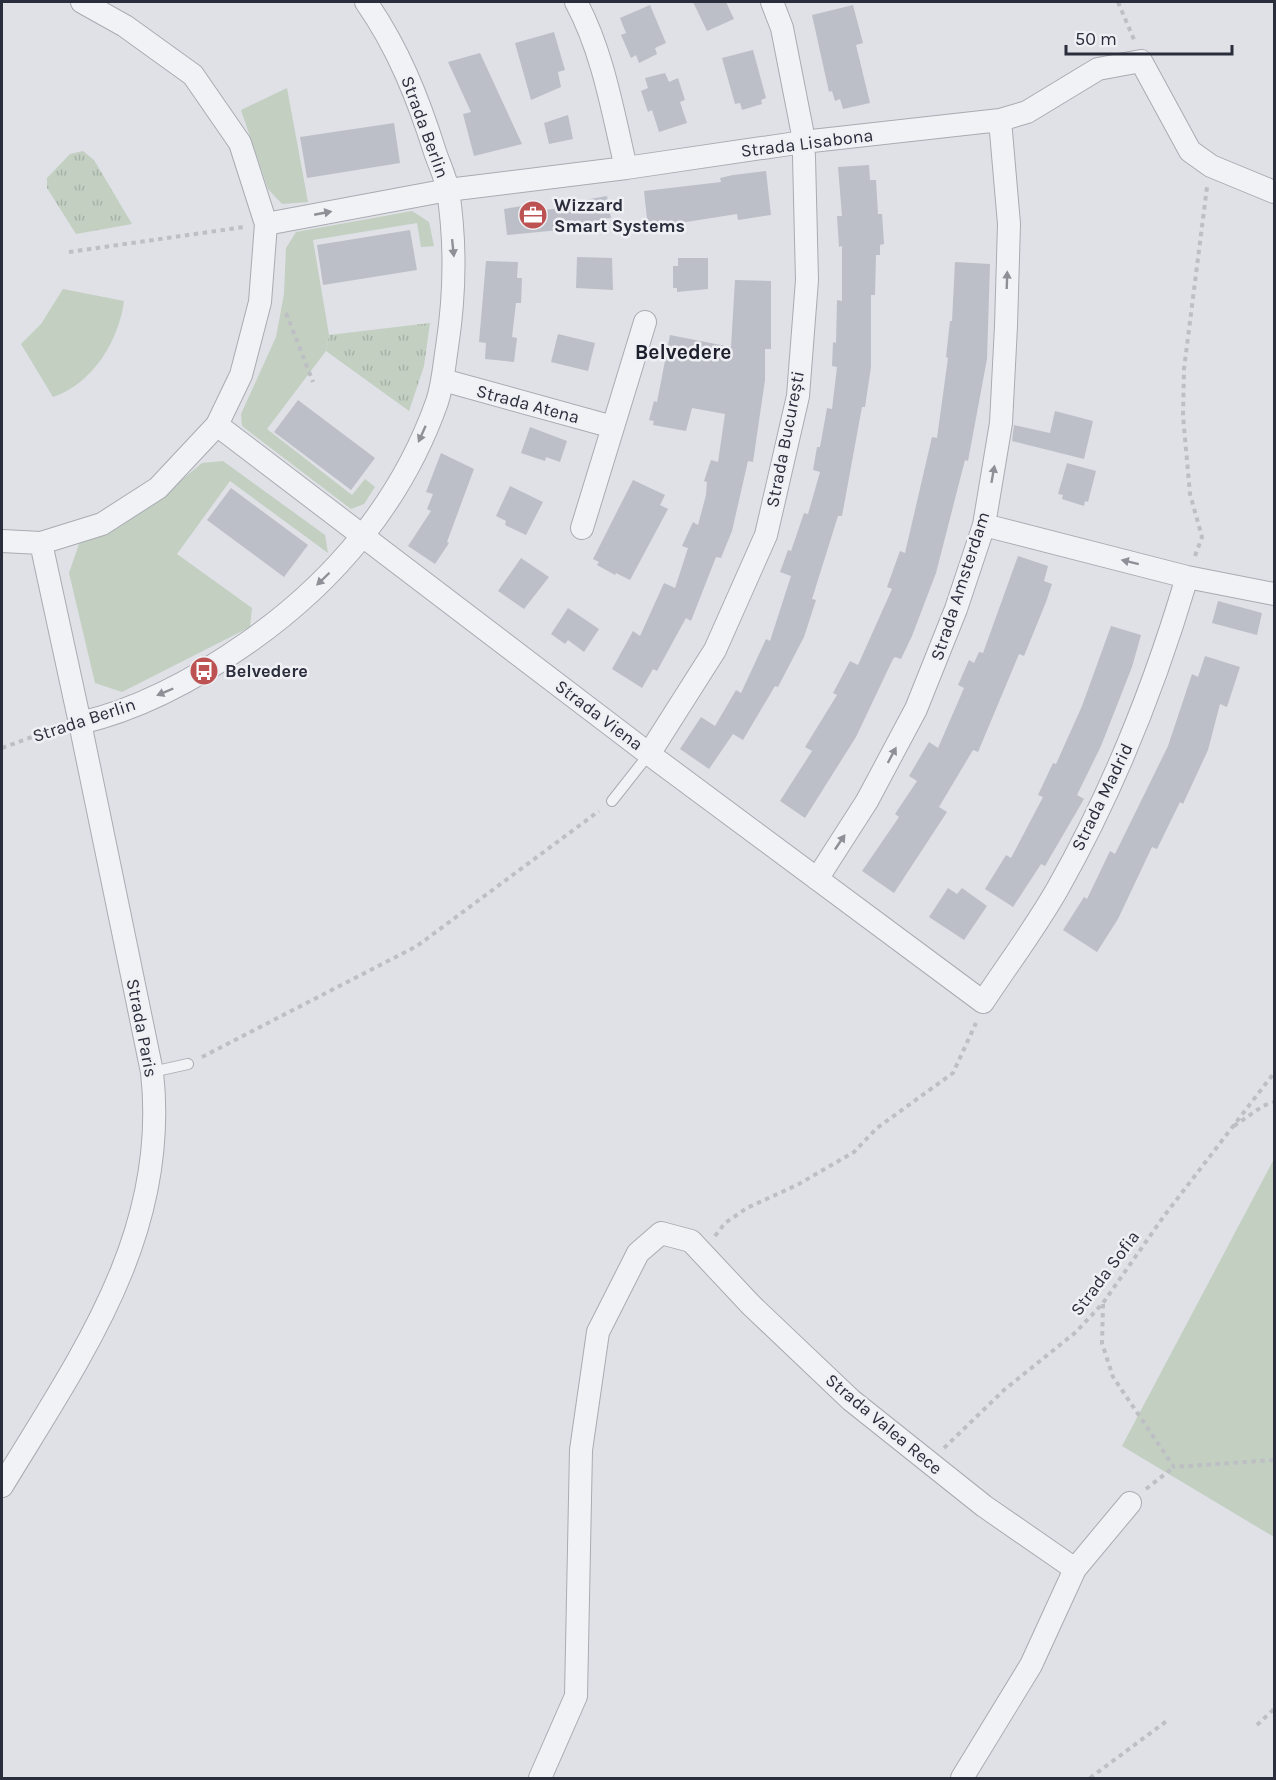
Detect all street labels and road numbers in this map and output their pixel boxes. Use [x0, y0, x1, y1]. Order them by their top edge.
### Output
street label: Strada Berlin [396, 73, 454, 181]
street label: Strada Lisabona [739, 124, 875, 162]
street label: Strada București [761, 369, 809, 509]
street label: Strada Atena [474, 380, 582, 428]
street label: Strada Amsterdam [926, 509, 994, 663]
street label: Strada Viena [551, 675, 647, 755]
street label: Strada Berlin [30, 693, 138, 747]
street label: Strada Madrid [1066, 739, 1138, 855]
street label: Strada Paris [122, 977, 162, 1079]
street label: Strada Sofia [1066, 1226, 1144, 1320]
street label: Strada Valea Rece [821, 1369, 947, 1479]

